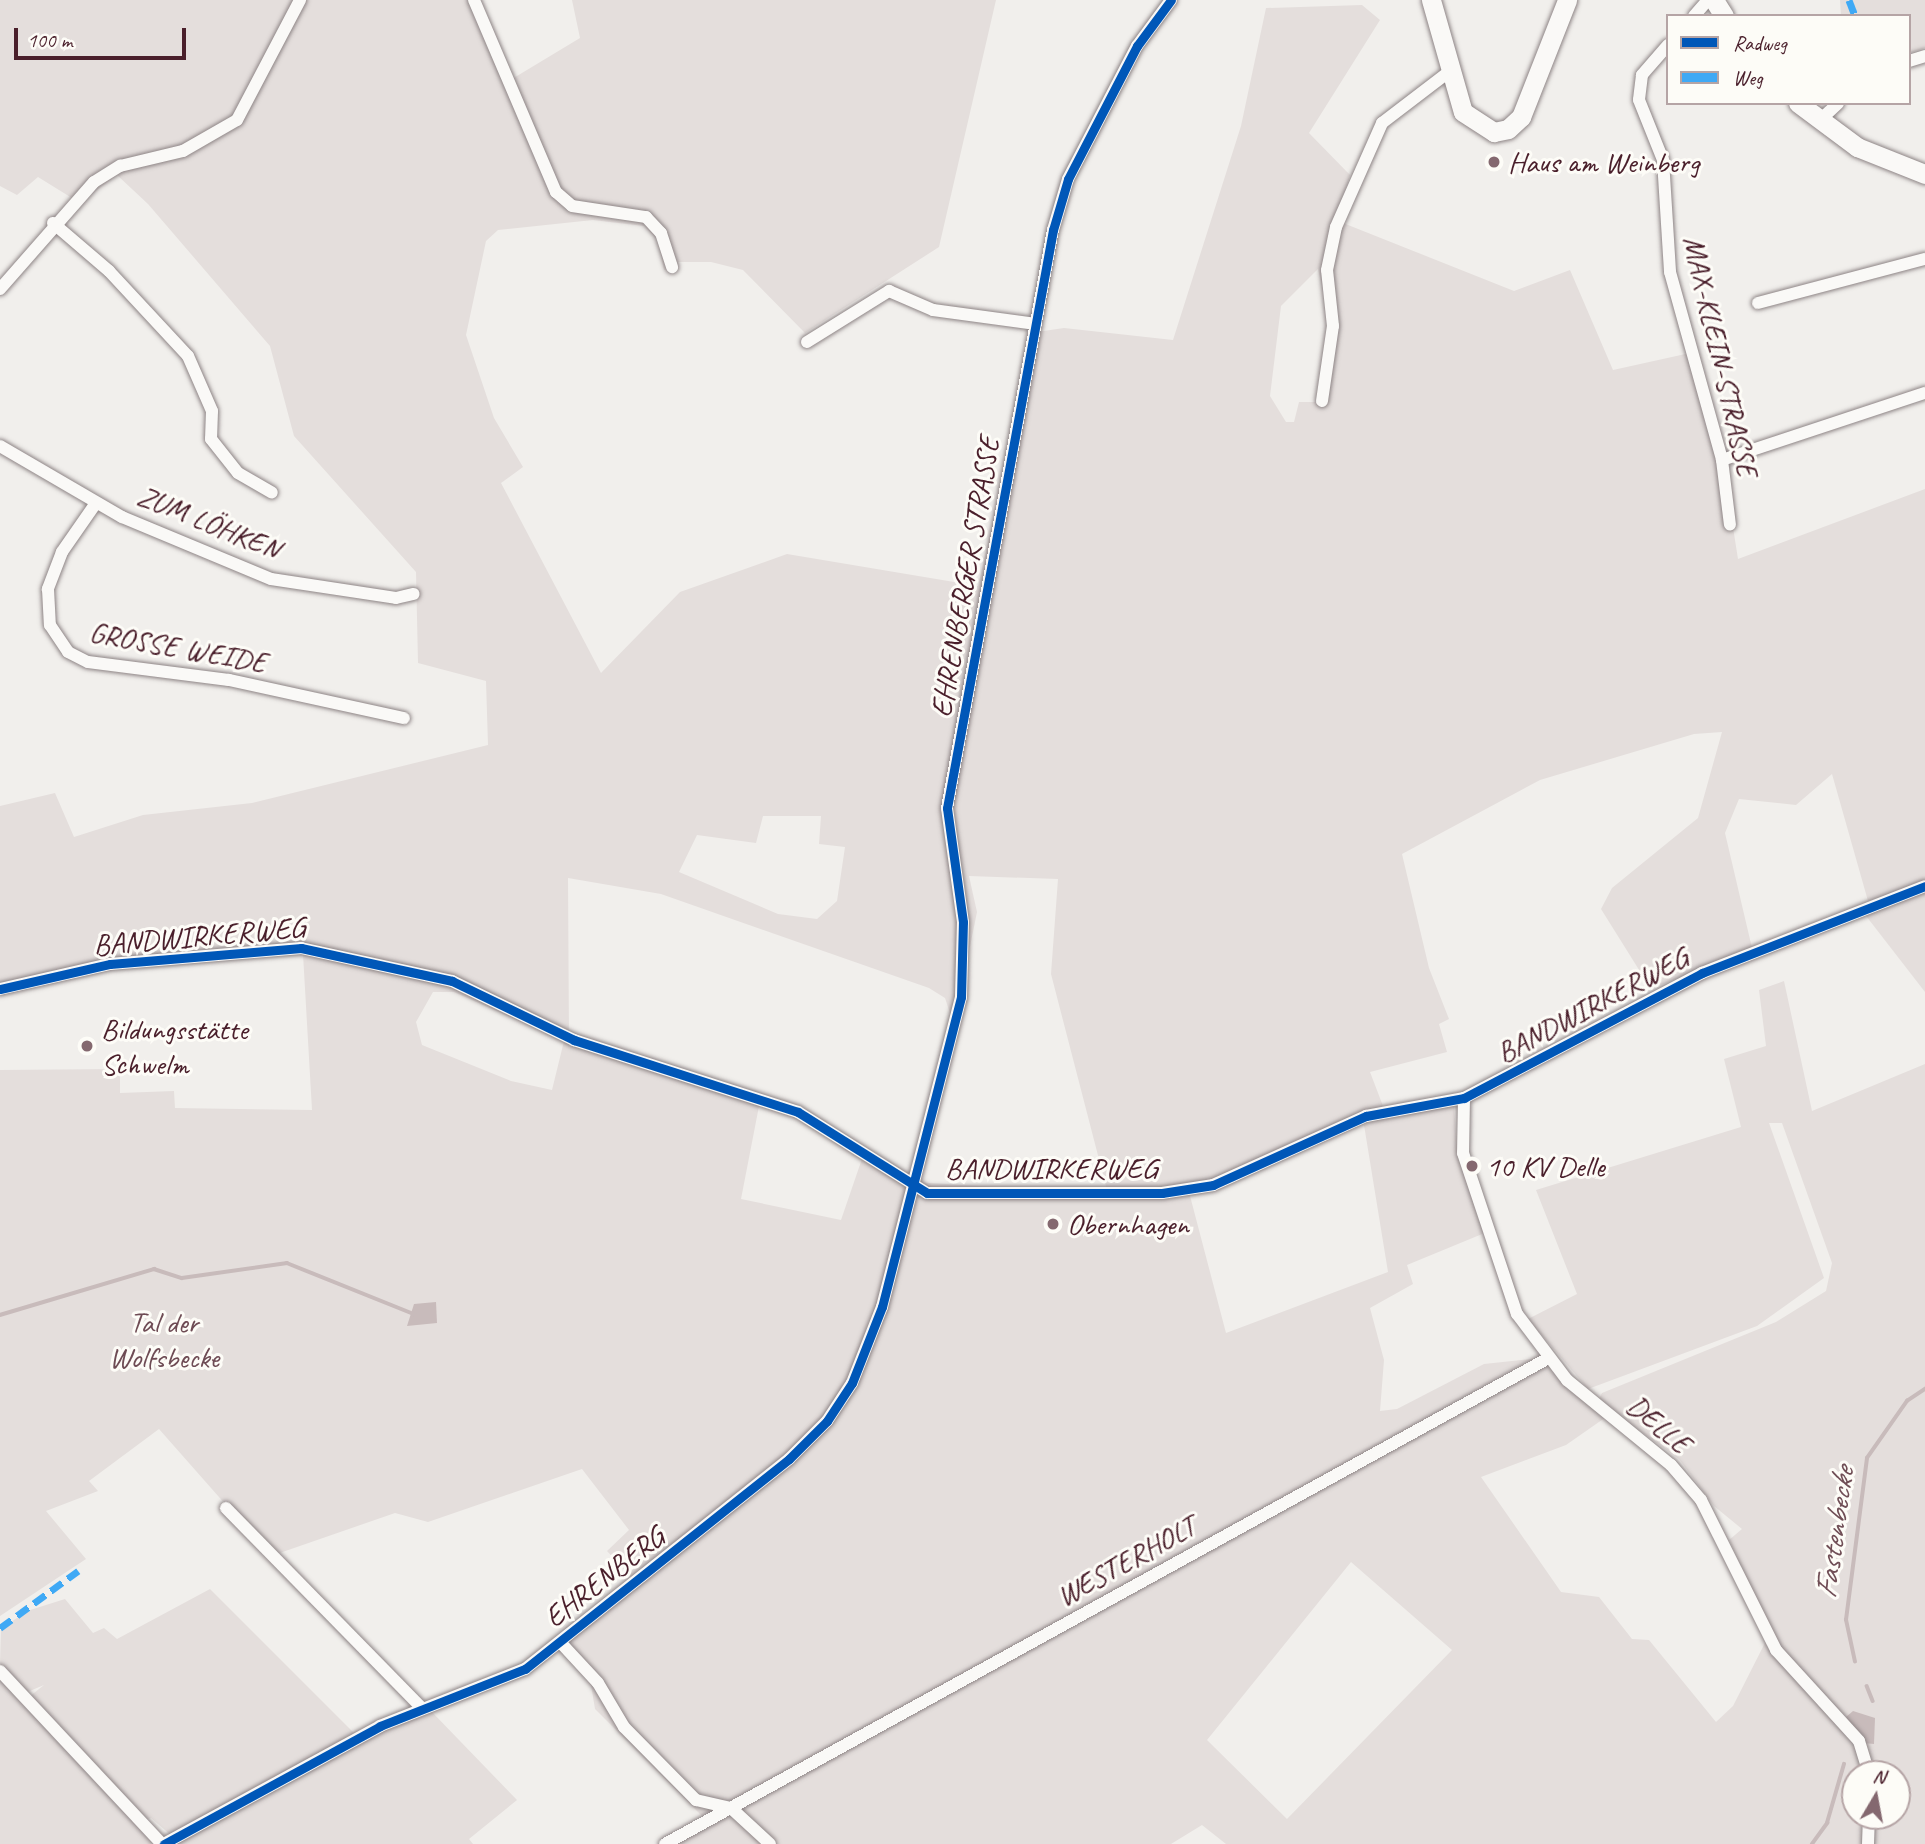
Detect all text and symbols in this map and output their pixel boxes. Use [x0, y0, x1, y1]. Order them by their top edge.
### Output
scale bar [18, 14, 189, 58]
legend [1666, 14, 1911, 105]
text: 100 m [27, 27, 72, 53]
text: Radweg [1733, 30, 1787, 56]
text: Weg [1733, 65, 1763, 91]
place label: Haus am Weinberg [1508, 144, 1699, 180]
marker: Haus am Weinberg [1486, 154, 1502, 170]
street label: MAX-KLEIN-STRASSE [1676, 232, 1766, 480]
street label: EHRENBERGER STRASSE [923, 434, 1007, 720]
street label: ZUM LÖHKEN [132, 477, 286, 567]
street label: GROSSE WEIDE [86, 614, 270, 680]
street label: BANDWIRKERWEG [92, 909, 306, 963]
street label: BANDWIRKERWEG [1490, 939, 1694, 1071]
place label: Bildungsstätte Schwelm [101, 1011, 248, 1082]
marker: Bildungsstätte Schwelm [79, 1038, 95, 1054]
place label: 10 KV Delle [1486, 1148, 1605, 1184]
street label: BANDWIRKERWEG [945, 1150, 1157, 1186]
marker: 10 KV Delle [1464, 1158, 1480, 1174]
place label: Obernhagen [1067, 1206, 1189, 1242]
marker: Obernhagen [1045, 1216, 1061, 1232]
park label: Tal der Wolfsbecke [109, 1304, 219, 1374]
street label: DELLE [1620, 1387, 1698, 1461]
water label: Fastenbecke [1807, 1465, 1863, 1601]
street label: WESTERHOLT [1050, 1508, 1202, 1614]
street label: EHRENBERG [537, 1519, 671, 1635]
north arrow [1841, 1760, 1911, 1830]
text: N [1871, 1763, 1887, 1789]

